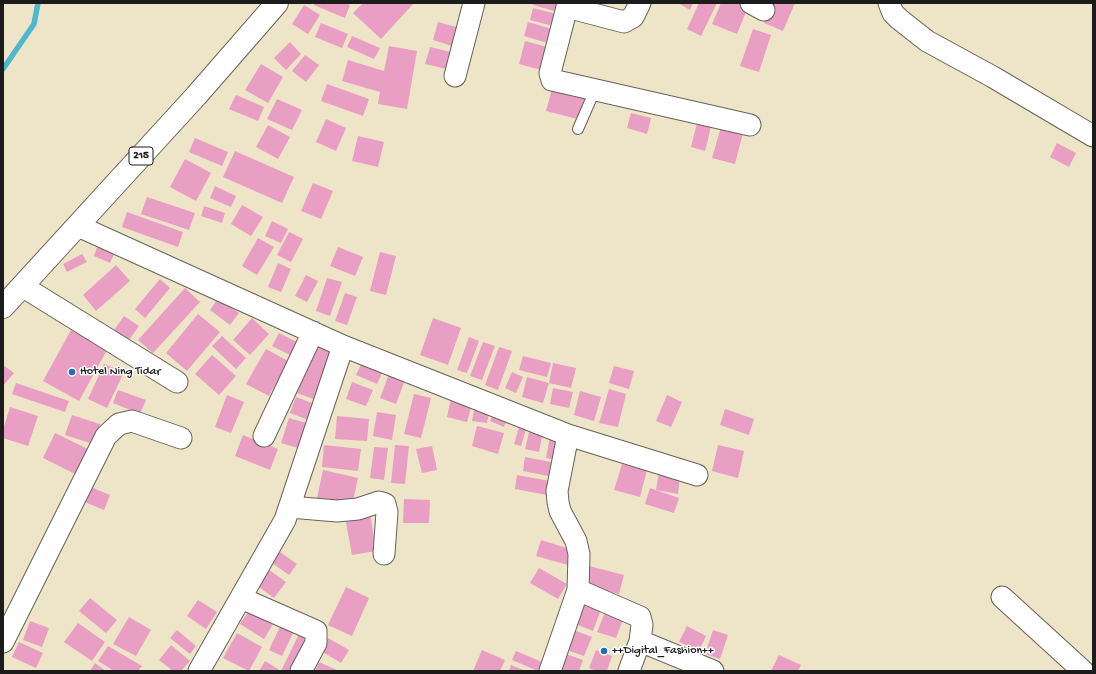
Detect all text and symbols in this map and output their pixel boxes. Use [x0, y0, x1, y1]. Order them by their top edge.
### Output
road number: 215 [129, 147, 153, 165]
place label: Hotel Ning Tidar [80, 365, 161, 379]
marker: Hotel Ning Tidar [67, 367, 77, 377]
place label: ++Digital_Fashion++ [612, 644, 714, 658]
marker: ++Digital_Fashion++ [599, 646, 609, 656]

